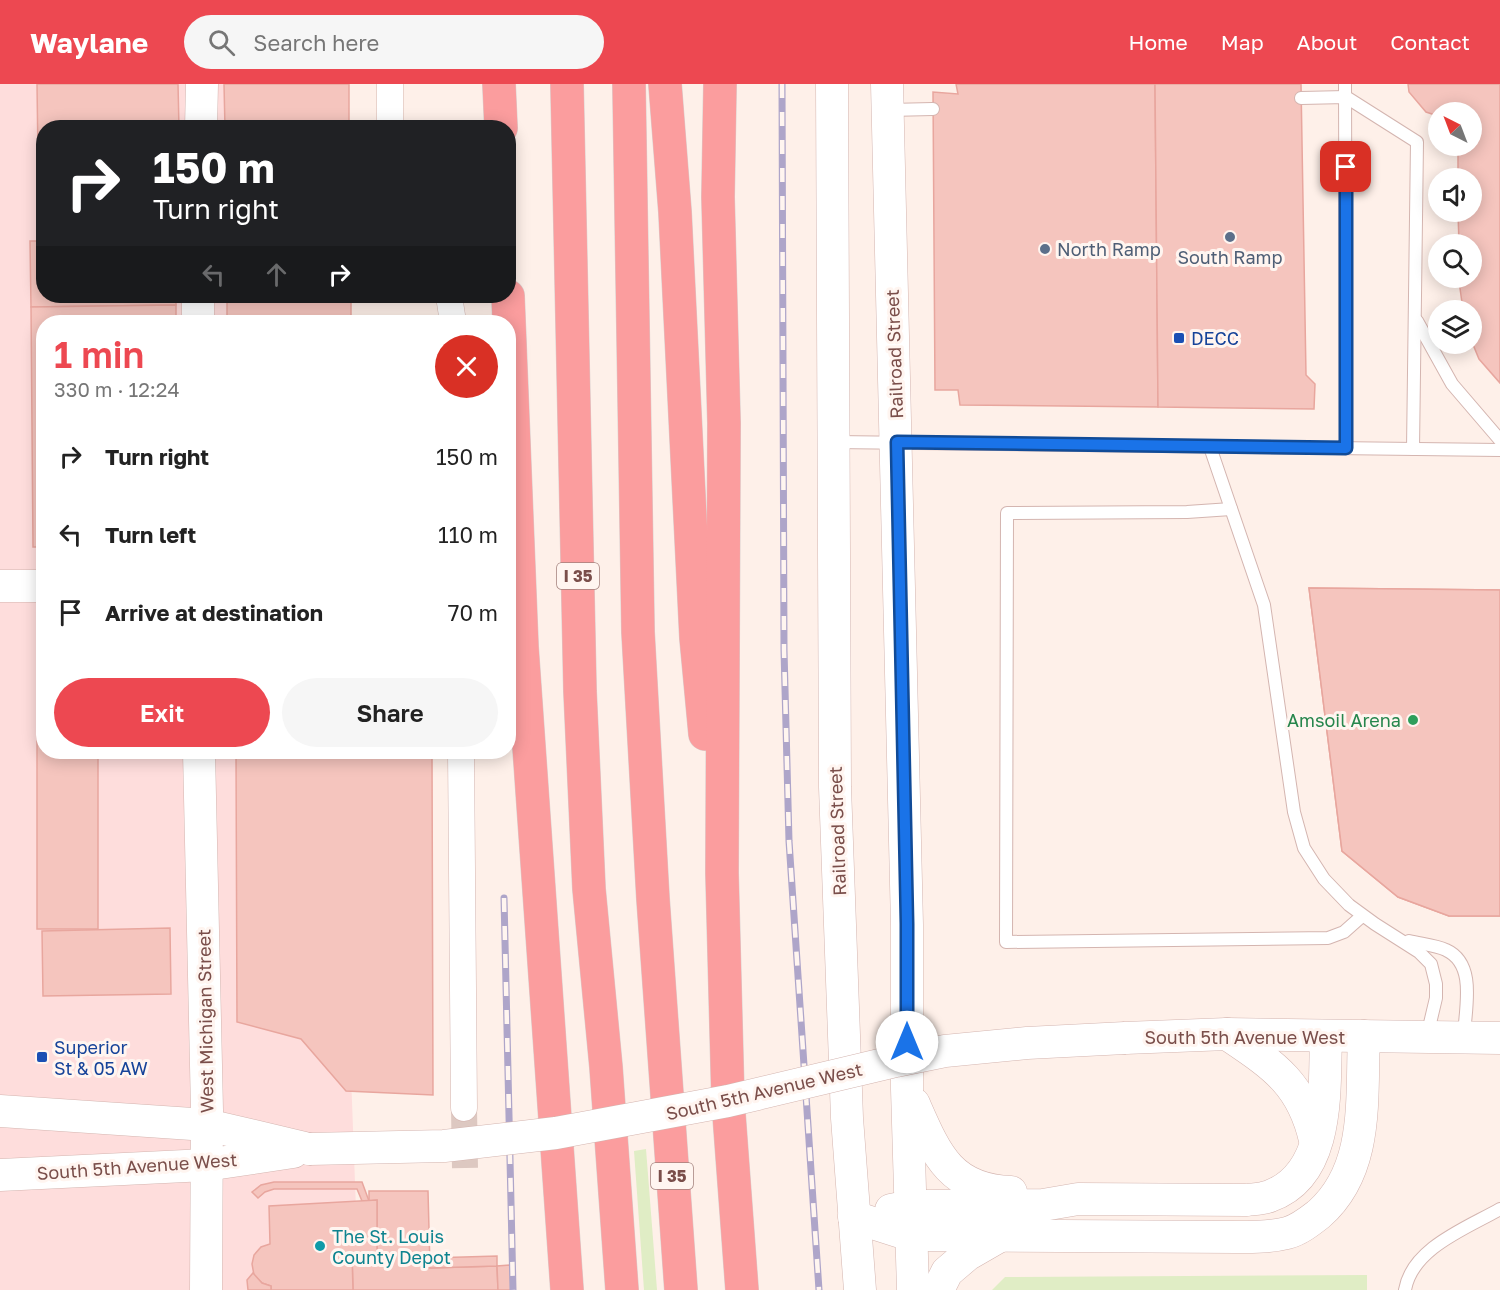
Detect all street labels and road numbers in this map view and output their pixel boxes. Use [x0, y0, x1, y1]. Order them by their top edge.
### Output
street label: Railroad Street [881, 289, 907, 419]
road number: I 35 [557, 563, 599, 589]
street label: Railroad Street [824, 766, 850, 896]
street label: West Michigan Street [192, 929, 218, 1113]
street label: South 5th Avenue West [1145, 1026, 1345, 1048]
street label: South 5th Avenue West [664, 1058, 864, 1124]
street label: South 5th Avenue West [36, 1148, 238, 1184]
road number: I 35 [651, 1163, 693, 1189]

